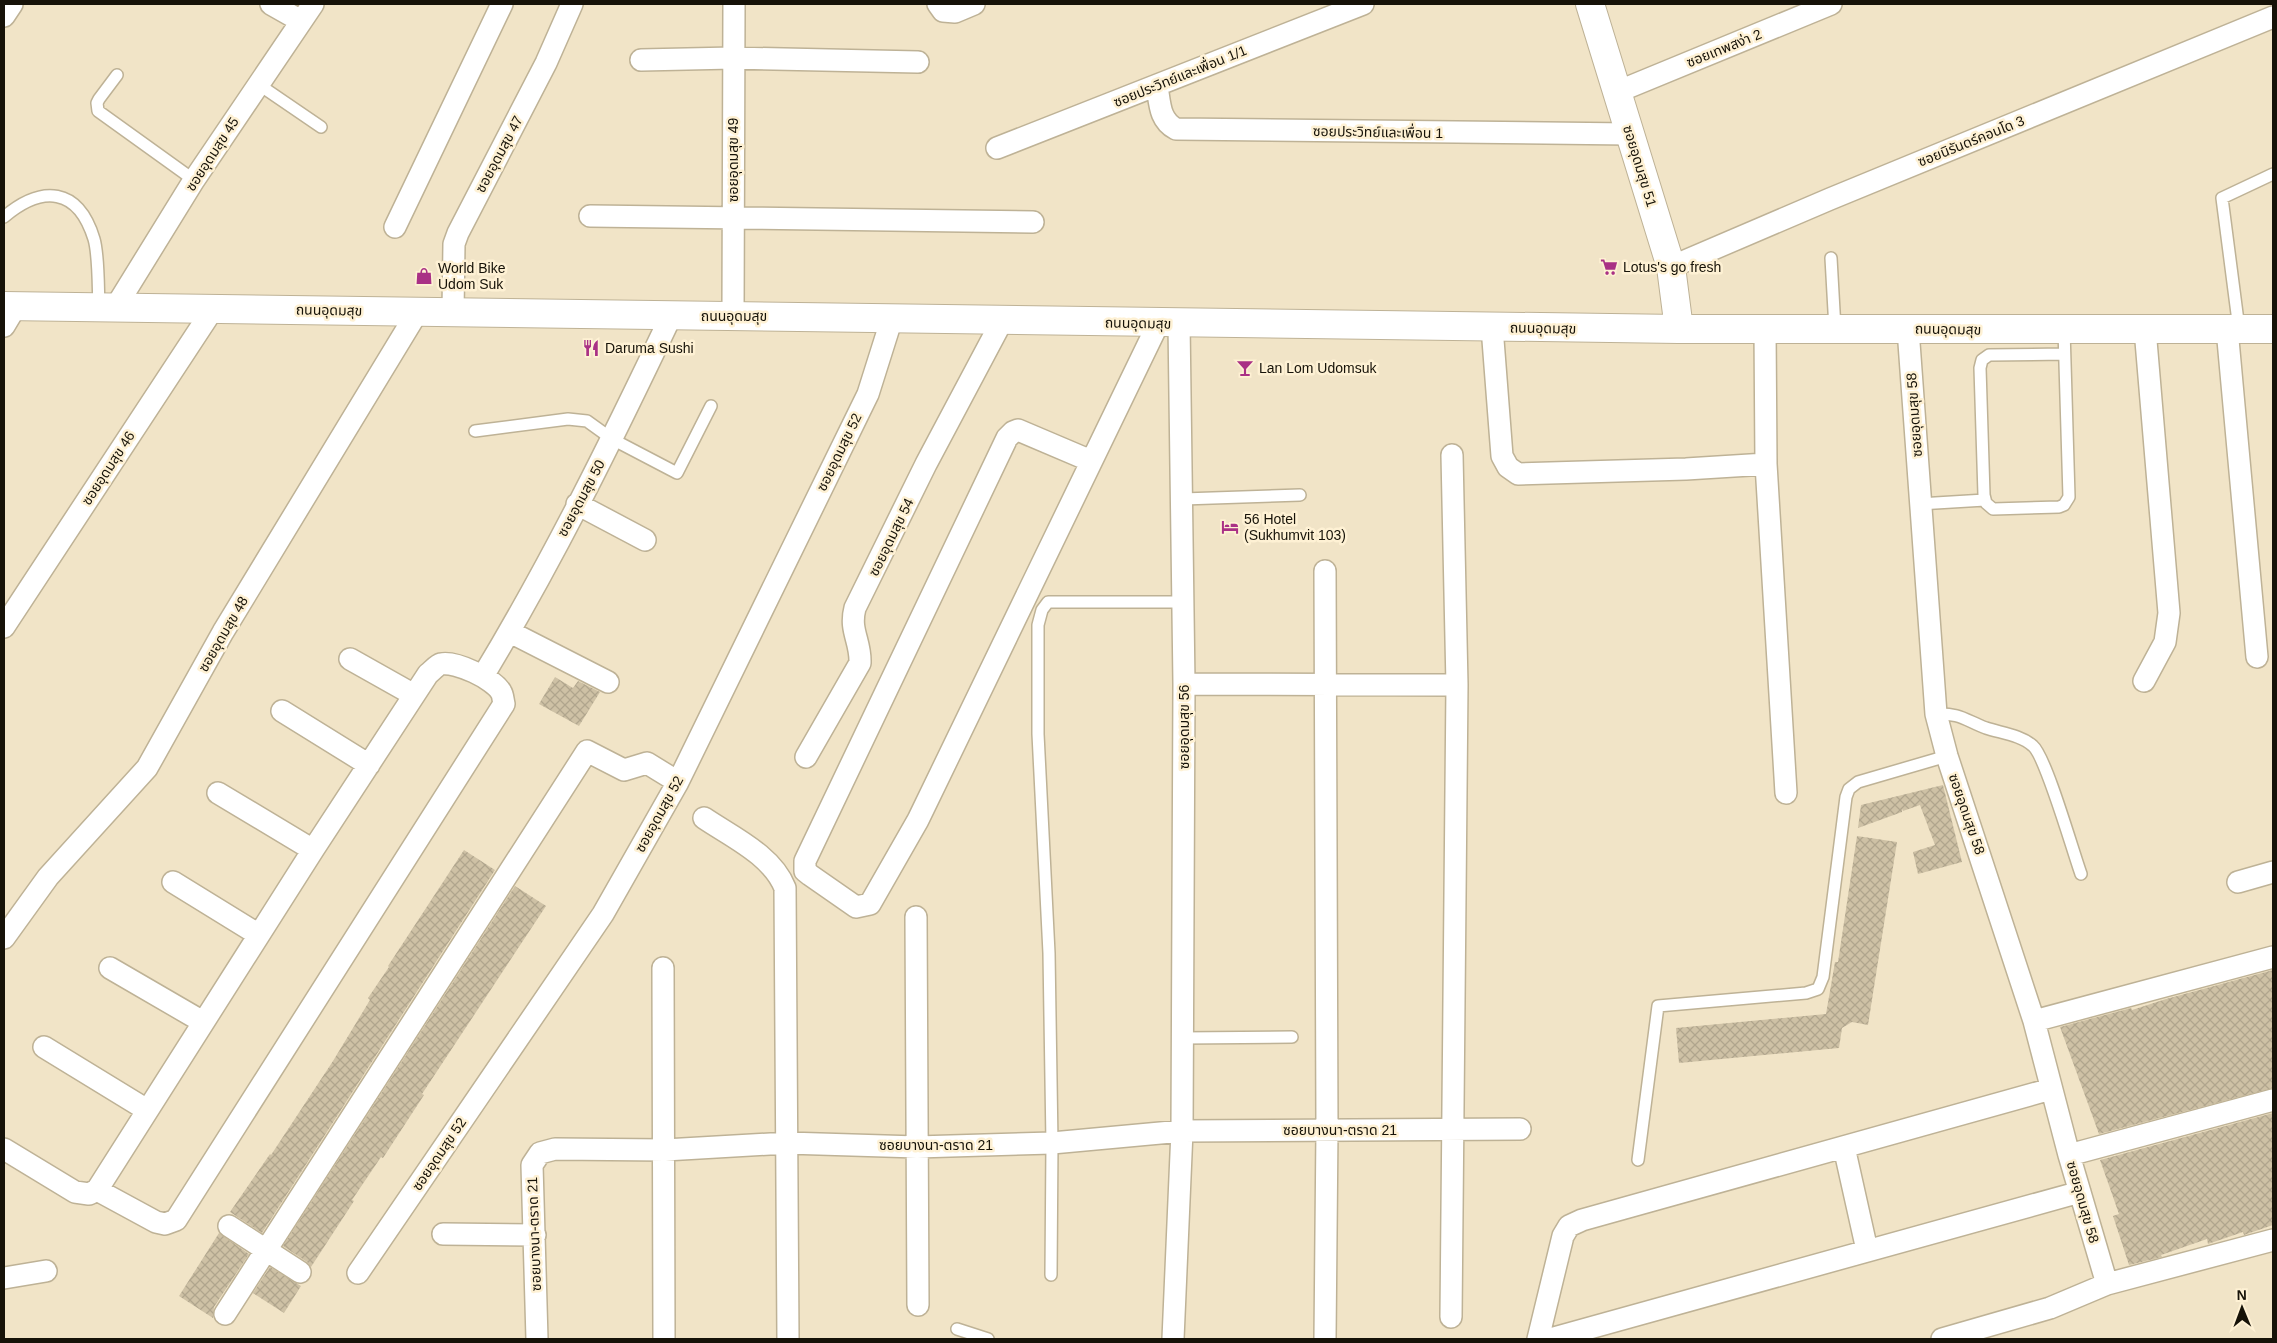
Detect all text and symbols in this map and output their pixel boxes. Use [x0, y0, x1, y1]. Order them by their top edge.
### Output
street label: ซอยเทพสง่า 2 [1684, 26, 1764, 70]
street label: ซอยประวิทย์และเพื่อน 1/1 [1110, 40, 1249, 110]
street label: ซอยนิรันดร์คอนโด 3 [1915, 112, 2027, 170]
street label: ซอยอุดมสุข 47 [472, 113, 527, 196]
street label: ซอยอุดมสุข 45 [182, 114, 243, 194]
street label: ซอยอุดมสุข 49 [725, 118, 742, 202]
street label: ซอยประวิทย์และเพื่อน 1 [1313, 121, 1444, 141]
street label: ซอยอุดมสุข 51 [1619, 123, 1660, 209]
supermarket icon: Lotus's go fresh [1599, 257, 1619, 277]
place label: Lotus's go fresh [1623, 259, 1721, 275]
place label: World Bike Udom Suk [438, 260, 506, 292]
shop icon: World Bike Udom Suk [414, 266, 434, 286]
street label: ถนนอุดมสุข [296, 301, 362, 320]
street label: ถนนอุดมสุข [701, 308, 767, 325]
street label: ถนนอุดมสุข [1105, 314, 1171, 333]
street label: ถนนอุดมสุข [1510, 319, 1576, 338]
street label: ถนนอุดมสุข [1915, 320, 1981, 339]
restaurant icon: Daruma Sushi [581, 338, 601, 358]
place label: Daruma Sushi [605, 340, 694, 356]
bar icon: Lan Lom Udomsuk [1235, 358, 1255, 378]
place label: Lan Lom Udomsuk [1259, 360, 1378, 376]
street label: ซอยอุดมสุข 58 [1903, 372, 1926, 458]
street label: ซอยอุดมสุข 52 [813, 410, 866, 494]
street label: ซอยอุดมสุข 46 [78, 428, 139, 508]
street label: ซอยอุดมสุข 50 [554, 457, 609, 540]
street label: ซอยอุดมสุข 54 [865, 495, 918, 579]
place label: 56 Hotel (Sukhumvit 103) [1244, 511, 1346, 543]
hotel icon: 56 Hotel (Sukhumvit 103) [1220, 517, 1240, 537]
street label: ซอยอุดมสุข 48 [195, 593, 252, 675]
street label: ซอยอุดมสุข 56 [1176, 685, 1193, 769]
street label: ซอยอุดมสุข 58 [1945, 771, 1988, 857]
street label: ซอยอุดมสุข 52 [632, 773, 687, 855]
street label: ซอยอุดมสุข 52 [409, 1114, 470, 1194]
street label: ซอยบางนา-ตราด 21 [1283, 1122, 1397, 1138]
street label: ซอยบางนา-ตราด 21 [879, 1137, 993, 1153]
street label: ซอยอุดมสุข 58 [2063, 1159, 2102, 1245]
street label: ซอยบางนา-ตราด 21 [524, 1176, 544, 1291]
north arrow [2217, 1283, 2267, 1333]
text: N [2237, 1287, 2247, 1303]

